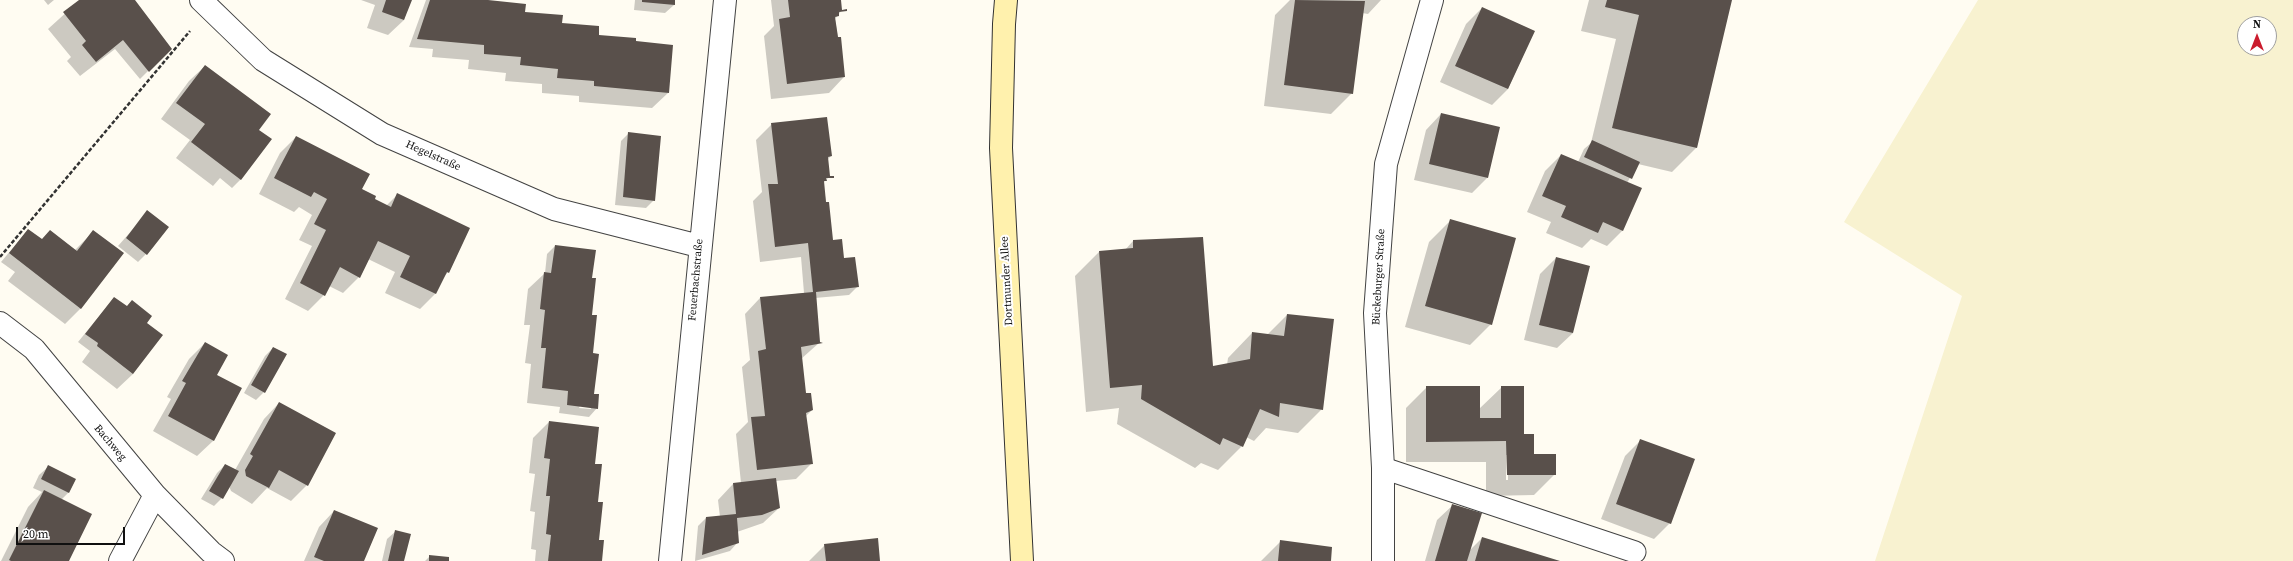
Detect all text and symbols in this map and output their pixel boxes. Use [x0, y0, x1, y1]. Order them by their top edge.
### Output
north arrow [2237, 16, 2277, 56]
text: N [2253, 17, 2261, 32]
street label: Hegelstraße [403, 138, 463, 174]
street label: Bückeburger Straße [1370, 228, 1388, 326]
street label: Dortmunder Allee [998, 236, 1016, 326]
street label: Feuerbachstraße [686, 238, 706, 322]
street label: Bachweg [91, 422, 129, 464]
scale bar [18, 519, 127, 545]
text: 20 m [23, 526, 49, 542]

